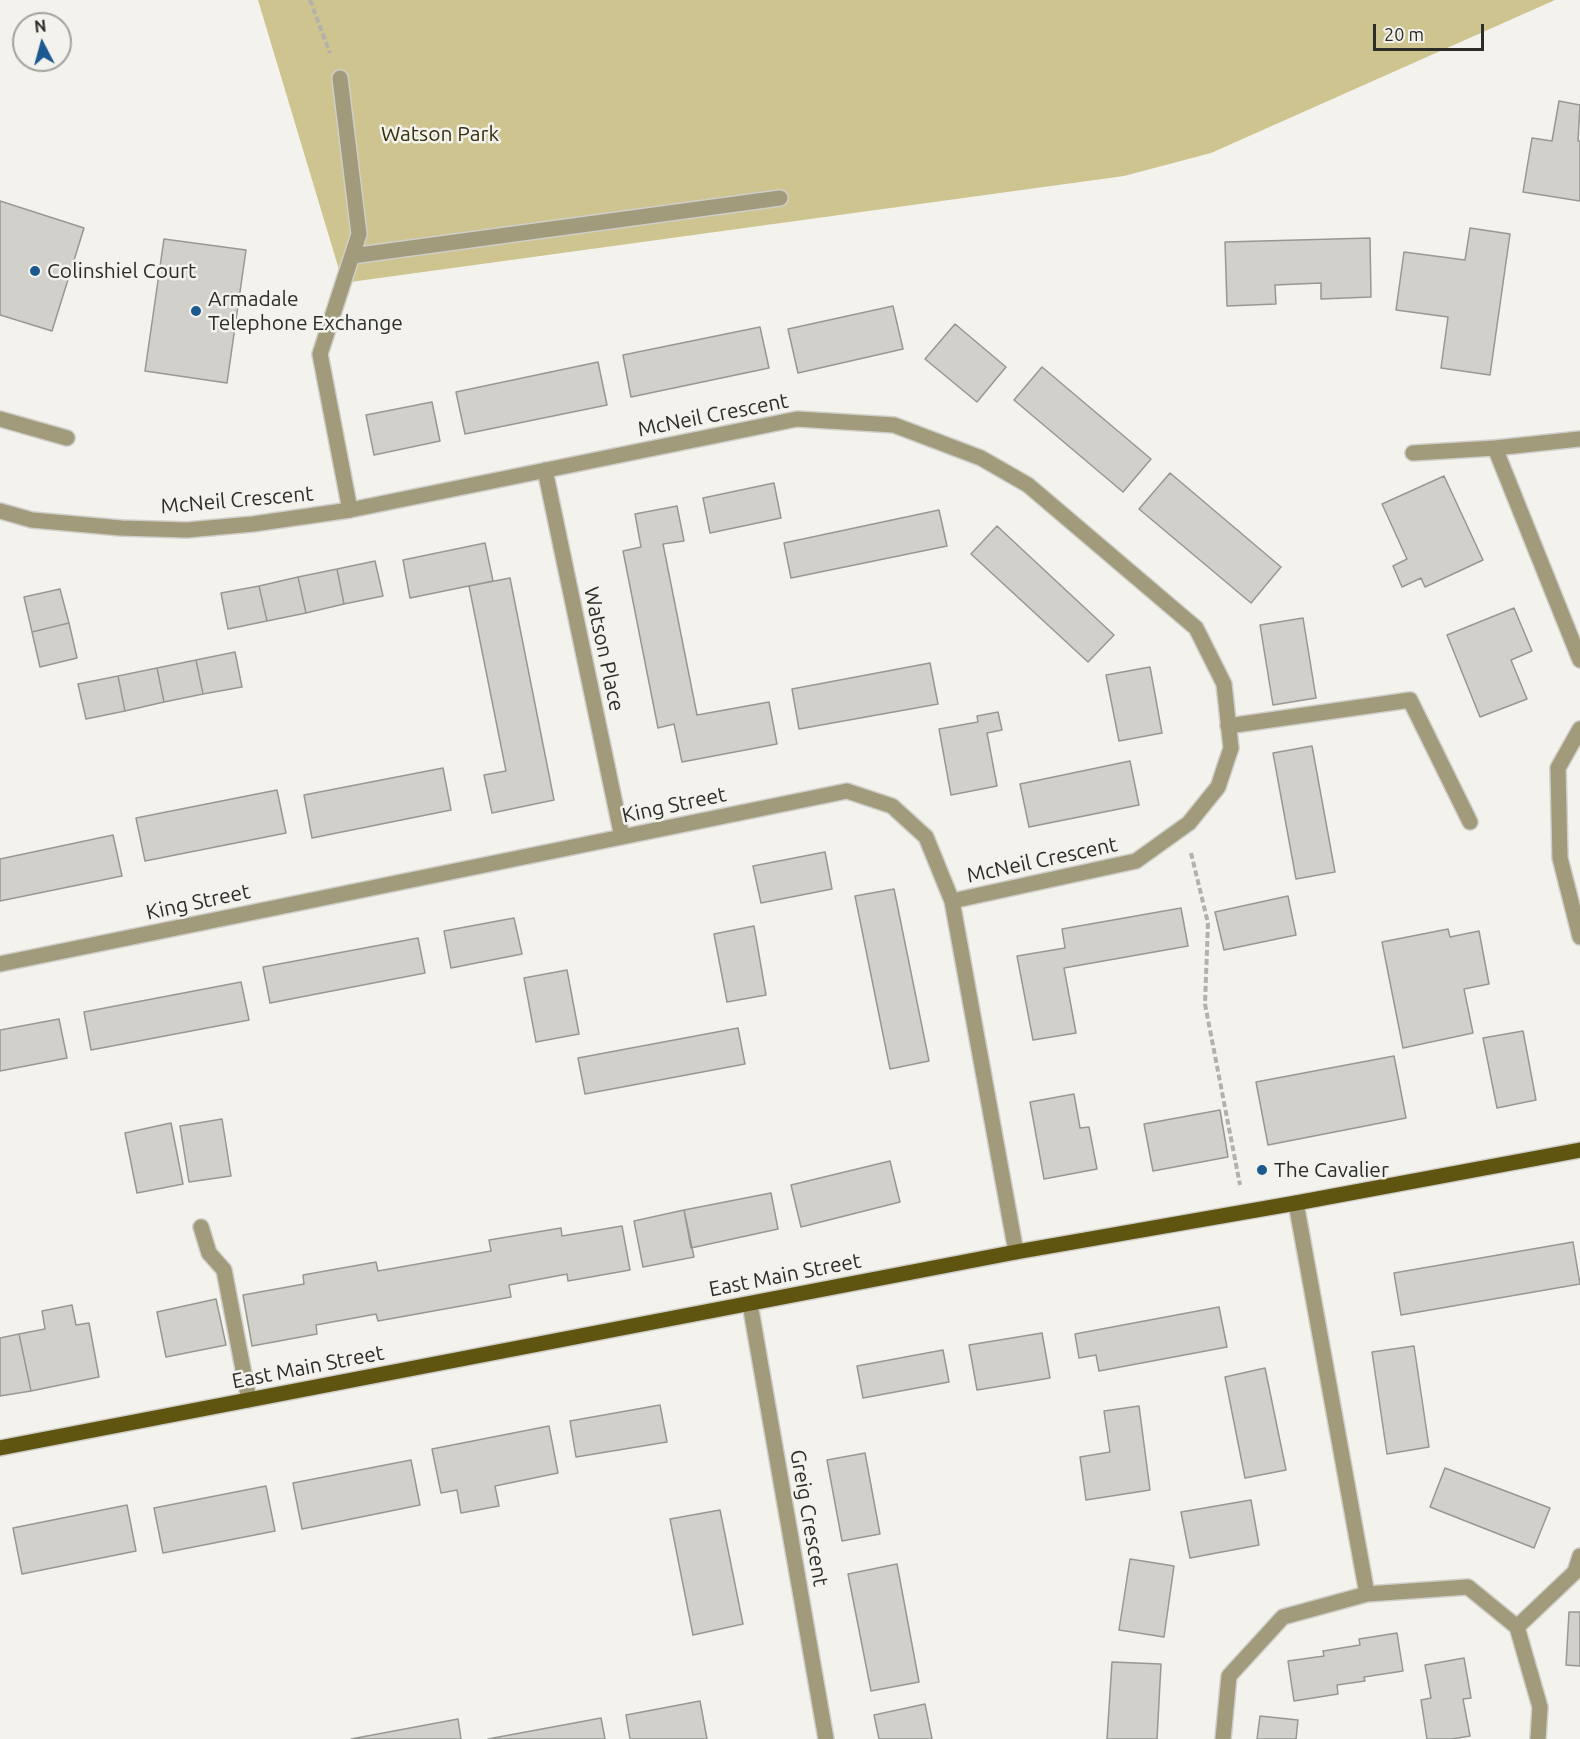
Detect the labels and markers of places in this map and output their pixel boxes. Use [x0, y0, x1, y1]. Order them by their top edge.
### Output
place label: Colinshiel Court [47, 258, 196, 284]
marker: Colinshiel Court [28, 264, 42, 278]
place label: Armadale Telephone Exchange [208, 286, 403, 336]
marker: Armadale Telephone Exchange [189, 304, 203, 318]
place label: The Cavalier [1274, 1157, 1389, 1183]
marker: The Cavalier [1255, 1163, 1269, 1177]

